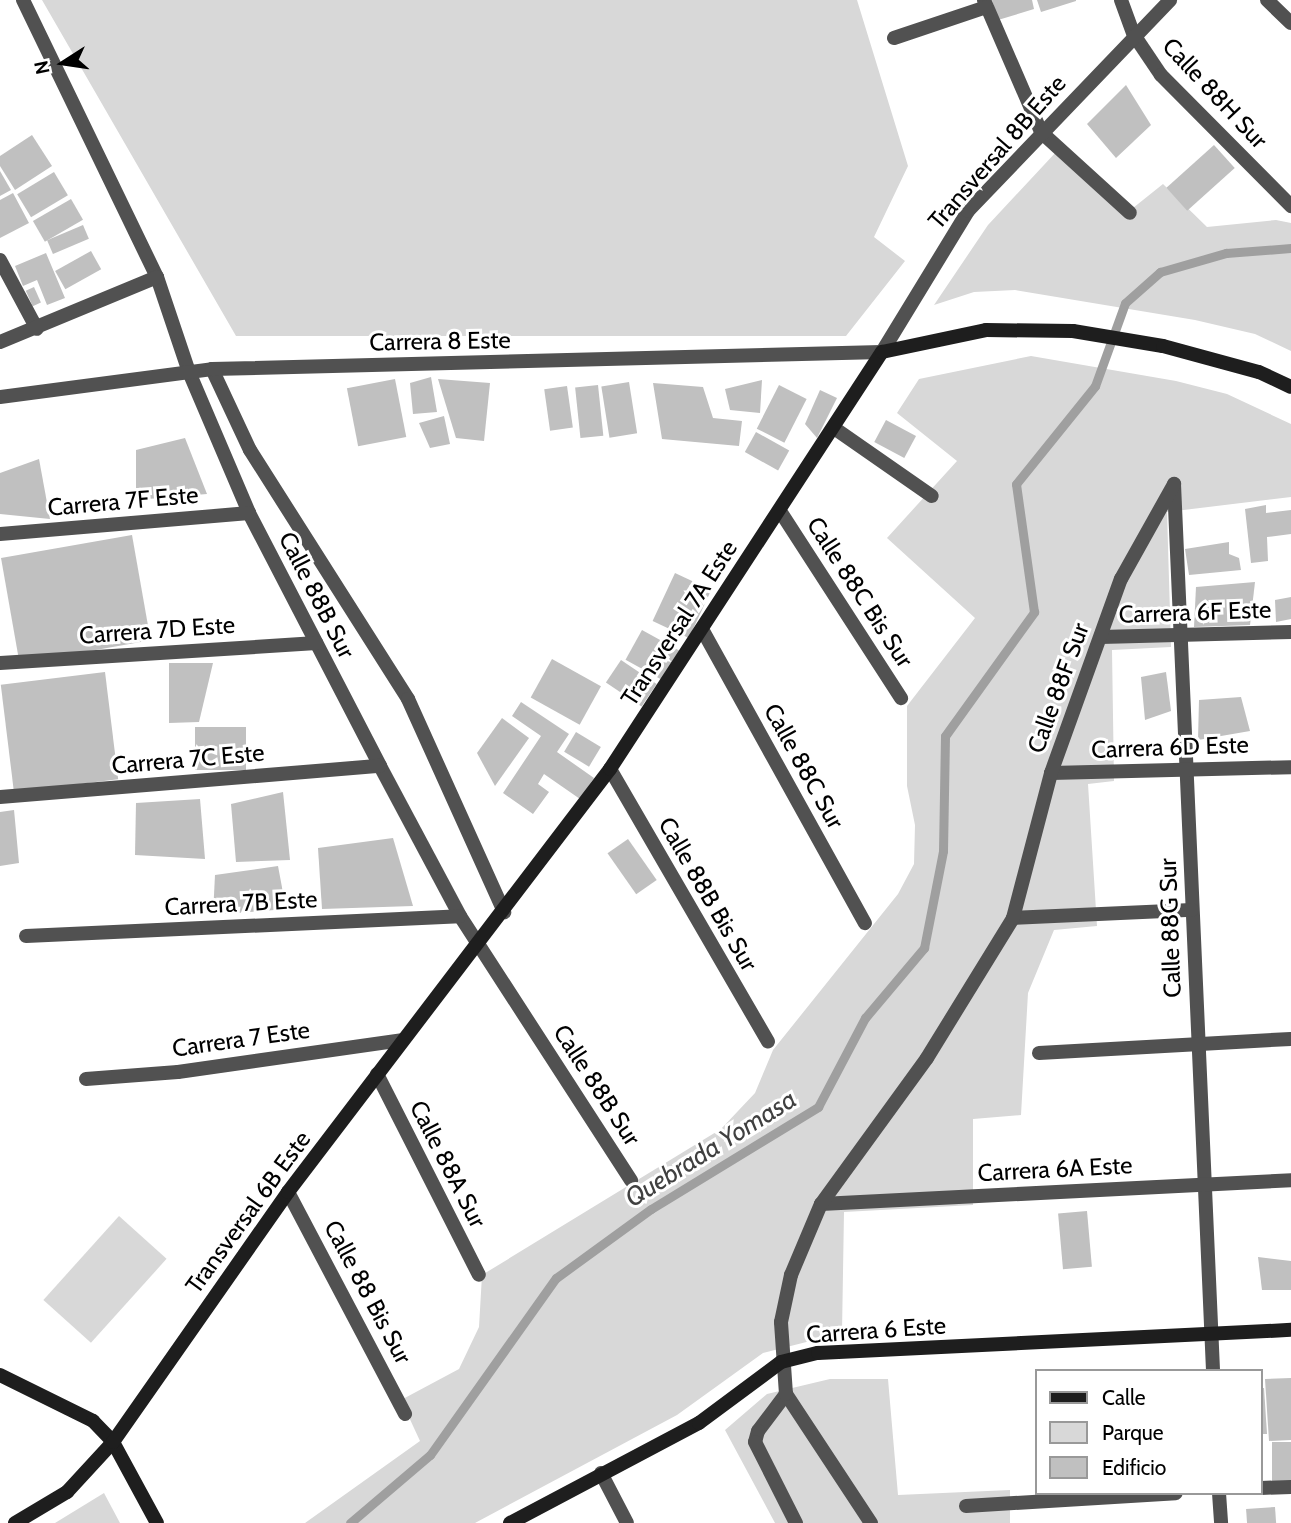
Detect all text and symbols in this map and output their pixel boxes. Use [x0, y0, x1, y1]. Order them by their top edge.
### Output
north arrow [28, 28, 98, 98]
street label: Calle 88H Sur [1157, 32, 1273, 154]
text: N [29, 59, 55, 76]
street label: Transversal 8B Este [922, 69, 1072, 235]
street label: Carrera 8 Este [369, 325, 511, 357]
street label: Carrera 7F Este [46, 480, 200, 522]
street label: Calle 88C Bis Sur [801, 512, 919, 672]
street label: Calle 88B Sur [273, 527, 361, 663]
street label: Transversal 7A Este [615, 535, 743, 711]
street label: Carrera 6F Este [1118, 595, 1272, 629]
street label: Carrera 7D Este [78, 610, 236, 650]
street label: Calle 88F Sur [1021, 619, 1095, 757]
street label: Calle 88C Sur [758, 698, 850, 834]
street label: Carrera 6D Este [1091, 730, 1249, 764]
street label: Carrera 7C Este [110, 738, 266, 780]
street label: Calle 88B Bis Sur [652, 812, 764, 976]
street label: Calle 88G Sur [1153, 858, 1187, 998]
street label: Carrera 7B Este [164, 885, 318, 921]
street label: Carrera 7 Este [170, 1015, 312, 1063]
street label: Calle 88B Sur [547, 1019, 647, 1151]
water label: Quebrada Yomasa [620, 1084, 802, 1214]
street label: Calle 88A Sur [404, 1096, 492, 1232]
street label: Transversal 6B Este [179, 1125, 317, 1299]
street label: Carrera 6A Este [977, 1151, 1133, 1187]
street label: Calle 88 Bis Sur [318, 1215, 418, 1369]
street label: Carrera 6 Este [805, 1311, 947, 1349]
legend [1036, 1369, 1263, 1495]
text: Calle [1102, 1385, 1146, 1410]
text: Parque [1102, 1420, 1164, 1445]
text: Edificio [1102, 1455, 1166, 1480]

